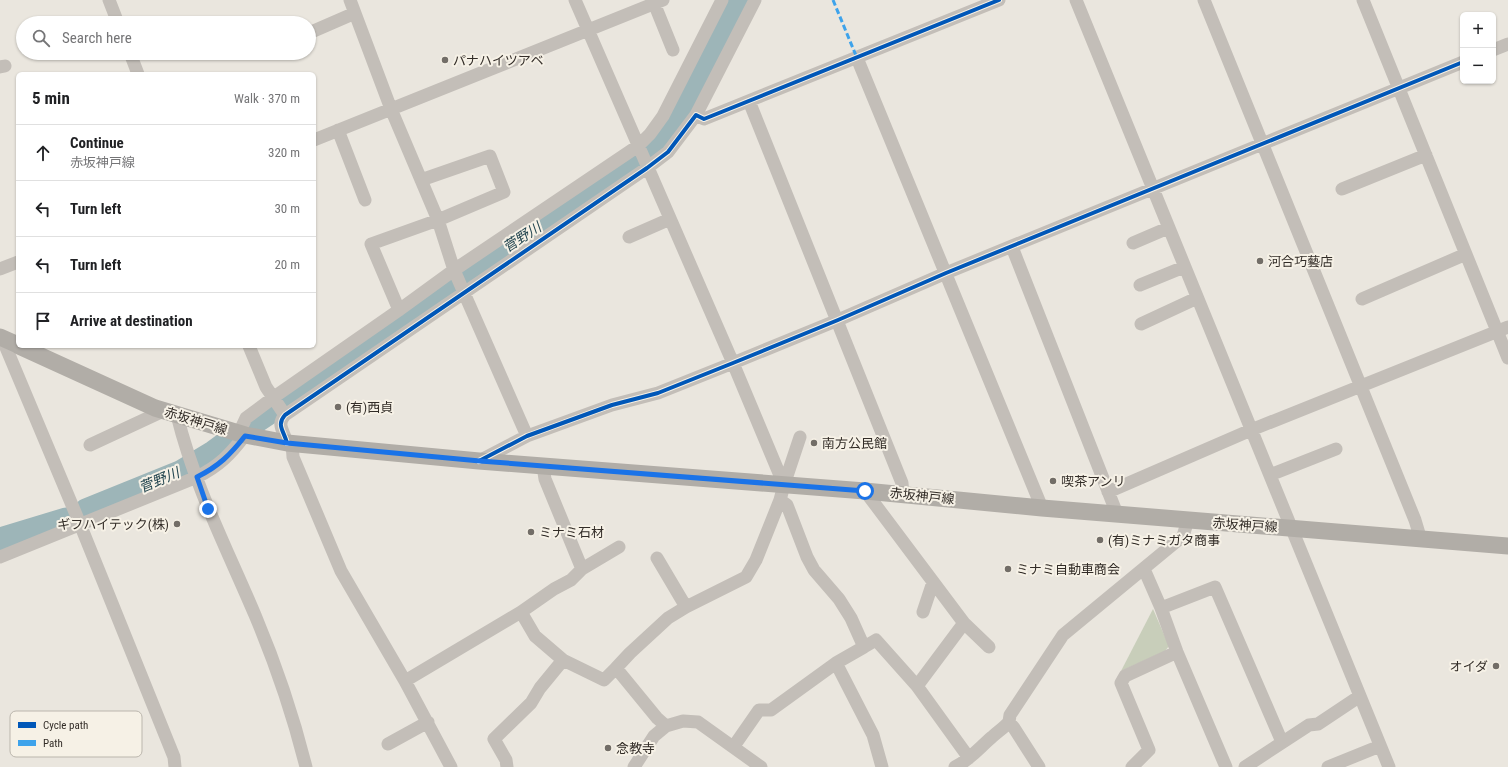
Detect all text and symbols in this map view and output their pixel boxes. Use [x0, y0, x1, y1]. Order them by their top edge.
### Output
map controls [1460, 12, 1496, 84]
button: + [1460, 12, 1496, 48]
search box [16, 16, 316, 60]
icon: search [30, 27, 52, 49]
text: Search here [62, 29, 132, 47]
button: − [1460, 48, 1496, 84]
place label: パナハイツアベ [453, 53, 543, 68]
marker: パナハイツアベ [440, 55, 450, 65]
text: 5 min [32, 88, 70, 108]
text: Walk · 370 m [234, 91, 300, 106]
text: Continue [70, 134, 124, 152]
icon: ahead [32, 142, 54, 164]
text: 320 m [268, 145, 300, 160]
text: 赤坂神戸線 [70, 155, 135, 170]
icon: left [32, 198, 54, 220]
text: Turn left [70, 200, 121, 218]
text: 30 m [274, 201, 300, 216]
water label: 菅野川 [500, 218, 546, 255]
icon: left [32, 254, 54, 276]
place label: 河合巧藝店 [1268, 254, 1333, 269]
text: Turn left [70, 256, 121, 274]
marker: 河合巧藝店 [1255, 256, 1265, 266]
text: 20 m [274, 257, 300, 272]
icon: arrive [32, 310, 54, 332]
text: Arrive at destination [70, 312, 193, 330]
place label: (有)西貞 [346, 400, 393, 415]
marker: (有)西貞 [333, 402, 343, 412]
street label: 赤坂神戸線 [163, 404, 229, 438]
place label: 南方公民館 [822, 436, 887, 451]
marker: 南方公民館 [809, 438, 819, 448]
water label: 菅野川 [137, 464, 183, 496]
place label: 喫茶アンリ [1061, 474, 1125, 489]
marker: 喫茶アンリ [1048, 476, 1058, 486]
route start [856, 482, 874, 500]
street label: 赤坂神戸線 [889, 485, 955, 507]
route end [199, 500, 217, 518]
street label: 赤坂神戸線 [1212, 515, 1278, 535]
place label: ギフハイテック(株) [57, 517, 169, 532]
marker: ギフハイテック(株) [172, 519, 182, 529]
place label: ミナミ石材 [539, 525, 604, 540]
marker: ミナミ石材 [526, 527, 536, 537]
place label: (有)ミナミガタ商事 [1108, 533, 1220, 548]
marker: (有)ミナミガタ商事 [1095, 535, 1105, 545]
place label: ミナミ自動車商会 [1016, 562, 1120, 577]
marker: ミナミ自動車商会 [1003, 564, 1013, 574]
place label: オイダ [1450, 659, 1488, 674]
marker: オイダ [1491, 661, 1501, 671]
legend [10, 711, 142, 757]
text: Cycle path [43, 719, 88, 732]
text: Path [43, 737, 63, 750]
place label: 念教寺 [616, 741, 655, 756]
marker: 念教寺 [603, 743, 613, 753]

